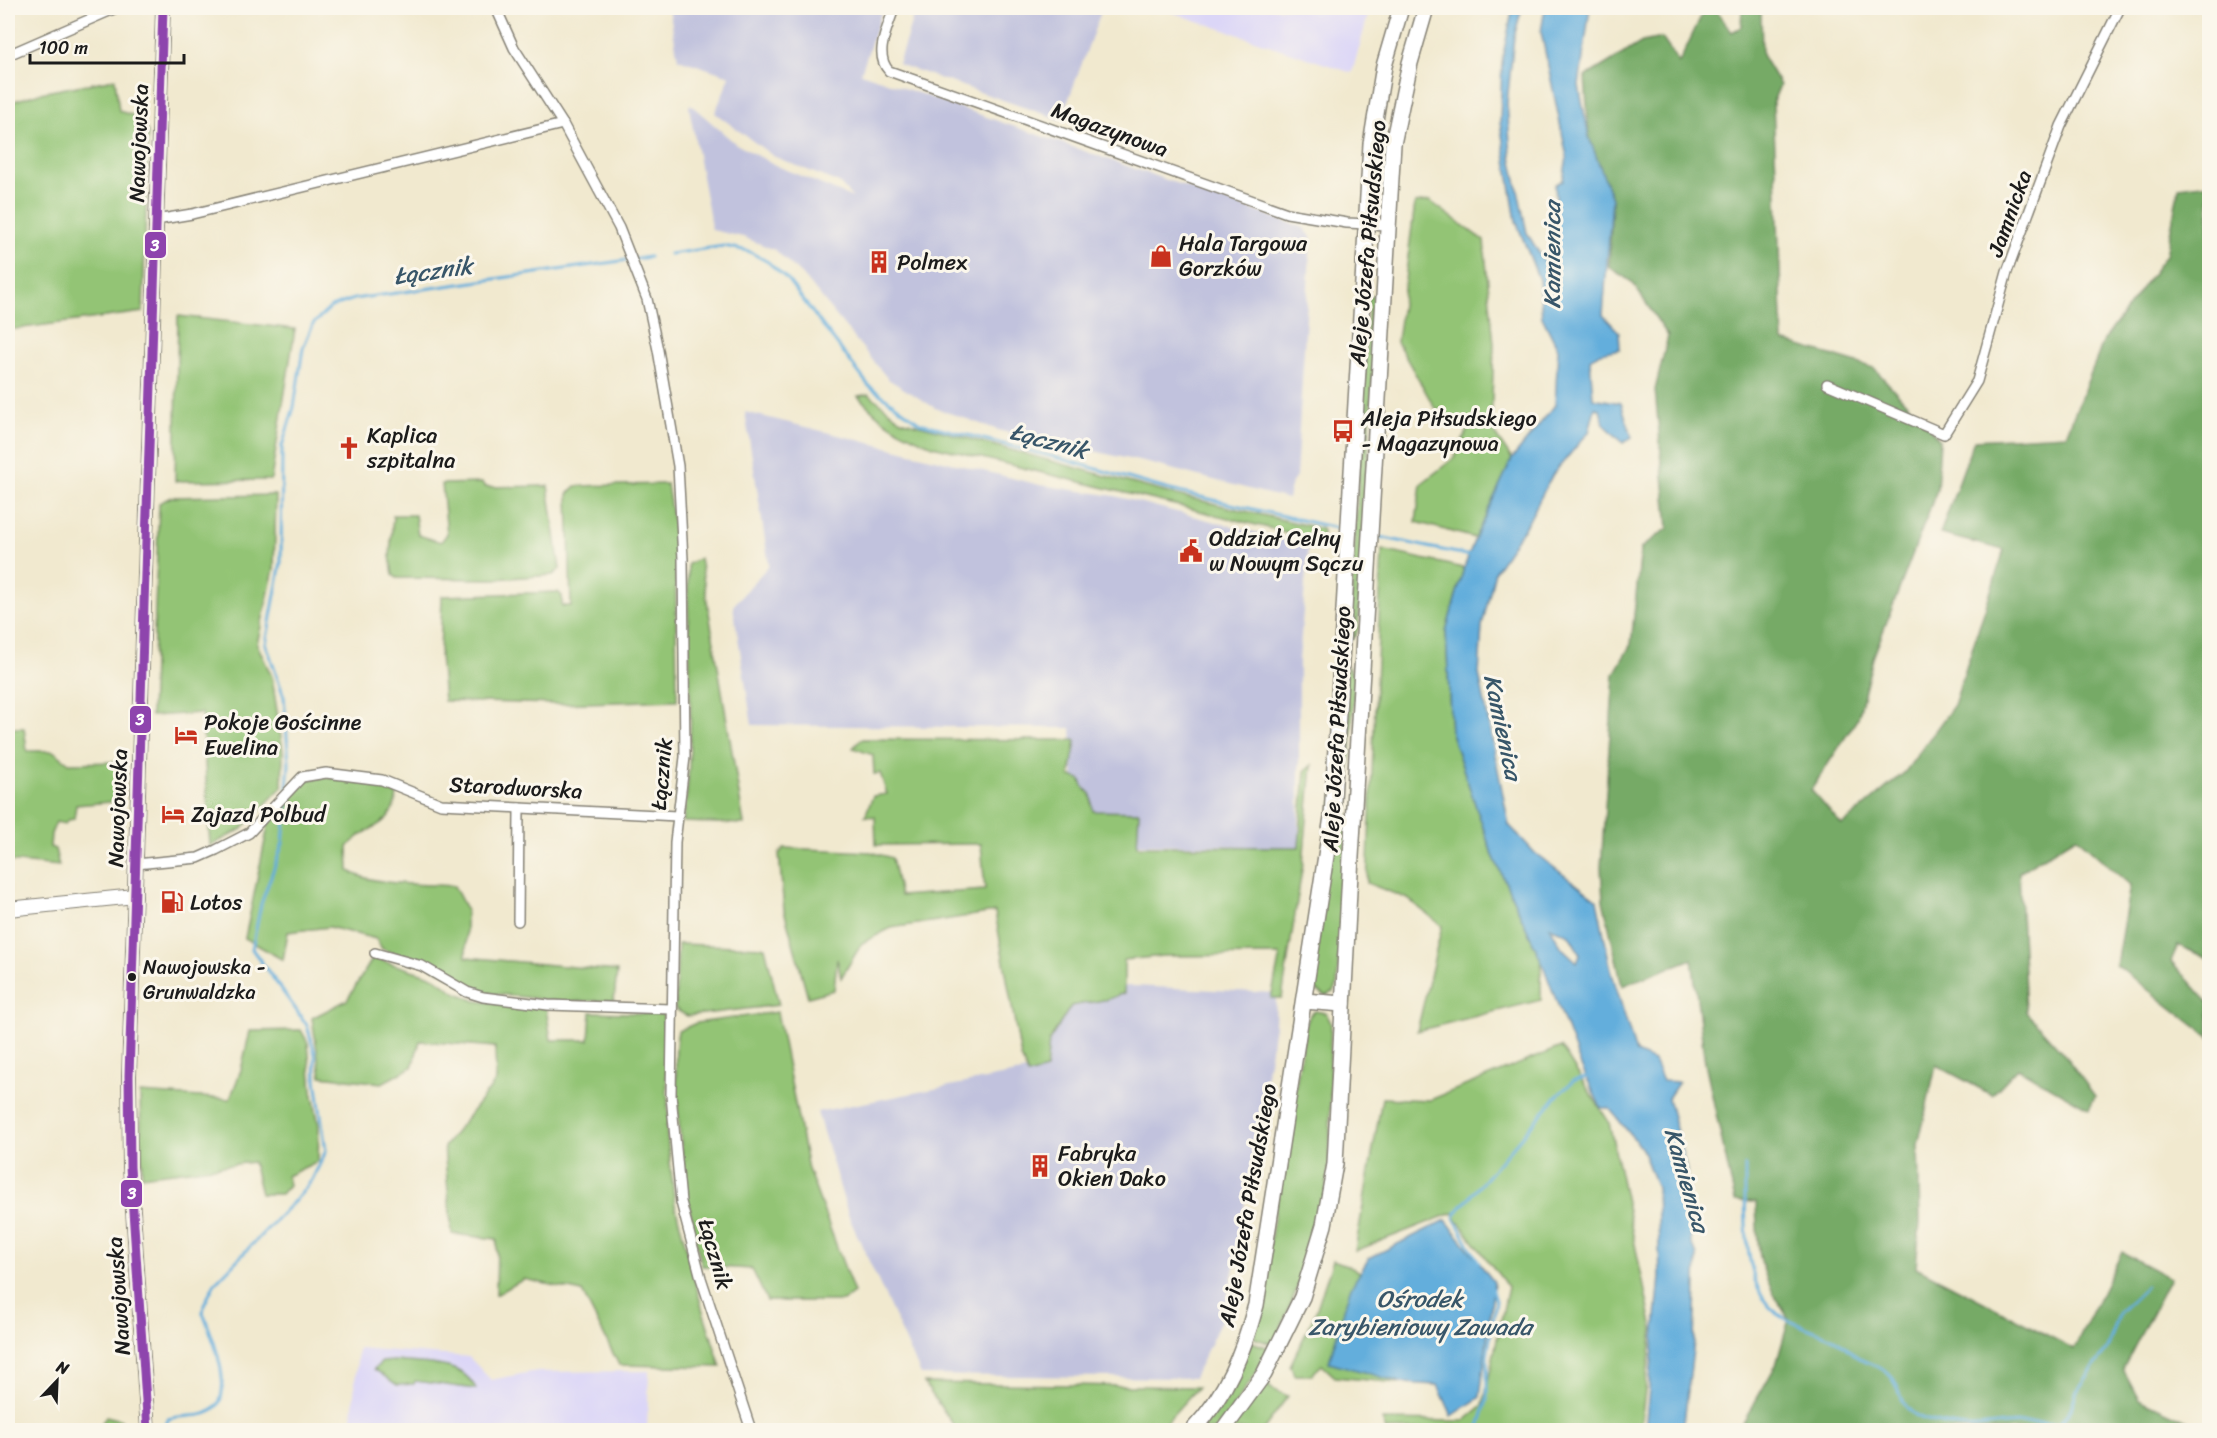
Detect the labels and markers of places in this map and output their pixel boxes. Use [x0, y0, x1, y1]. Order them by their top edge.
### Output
place label: Hala Targowa Gorzków [1179, 224, 1308, 288]
place label: Polmex [897, 243, 968, 282]
shop icon: Hala Targowa Gorzków [1148, 243, 1174, 269]
building icon: Polmex [866, 249, 892, 275]
place label: Aleja Piłsudskiego - Magazynowa [1360, 399, 1537, 463]
place label: Kaplica szpitalna [366, 416, 455, 480]
bus stop icon: Aleja Piłsudskiego - Magazynowa [1330, 418, 1356, 444]
church icon: Kaplica szpitalna [336, 435, 362, 461]
place label: Oddział Celny w Nowym Sączu [1209, 519, 1364, 583]
public building icon: Oddział Celny w Nowym Sączu [1178, 538, 1204, 564]
place label: Pokoje Gościnne Ewelina [204, 703, 362, 767]
hotel icon: Pokoje Gościnne Ewelina [173, 722, 199, 748]
place label: Zajazd Polbud [191, 795, 327, 834]
hotel icon: Zajazd Polbud [160, 801, 186, 827]
place label: Lotos [190, 883, 243, 922]
fuel station icon: Lotos [159, 889, 185, 915]
place label: Nawojowska - Grunwaldzka [143, 950, 265, 1010]
marker: Nawojowska - Grunwaldzka [126, 971, 138, 983]
place label: Fabryka Okien Dako [1058, 1134, 1166, 1198]
building icon: Fabryka Okien Dako [1027, 1153, 1053, 1179]

